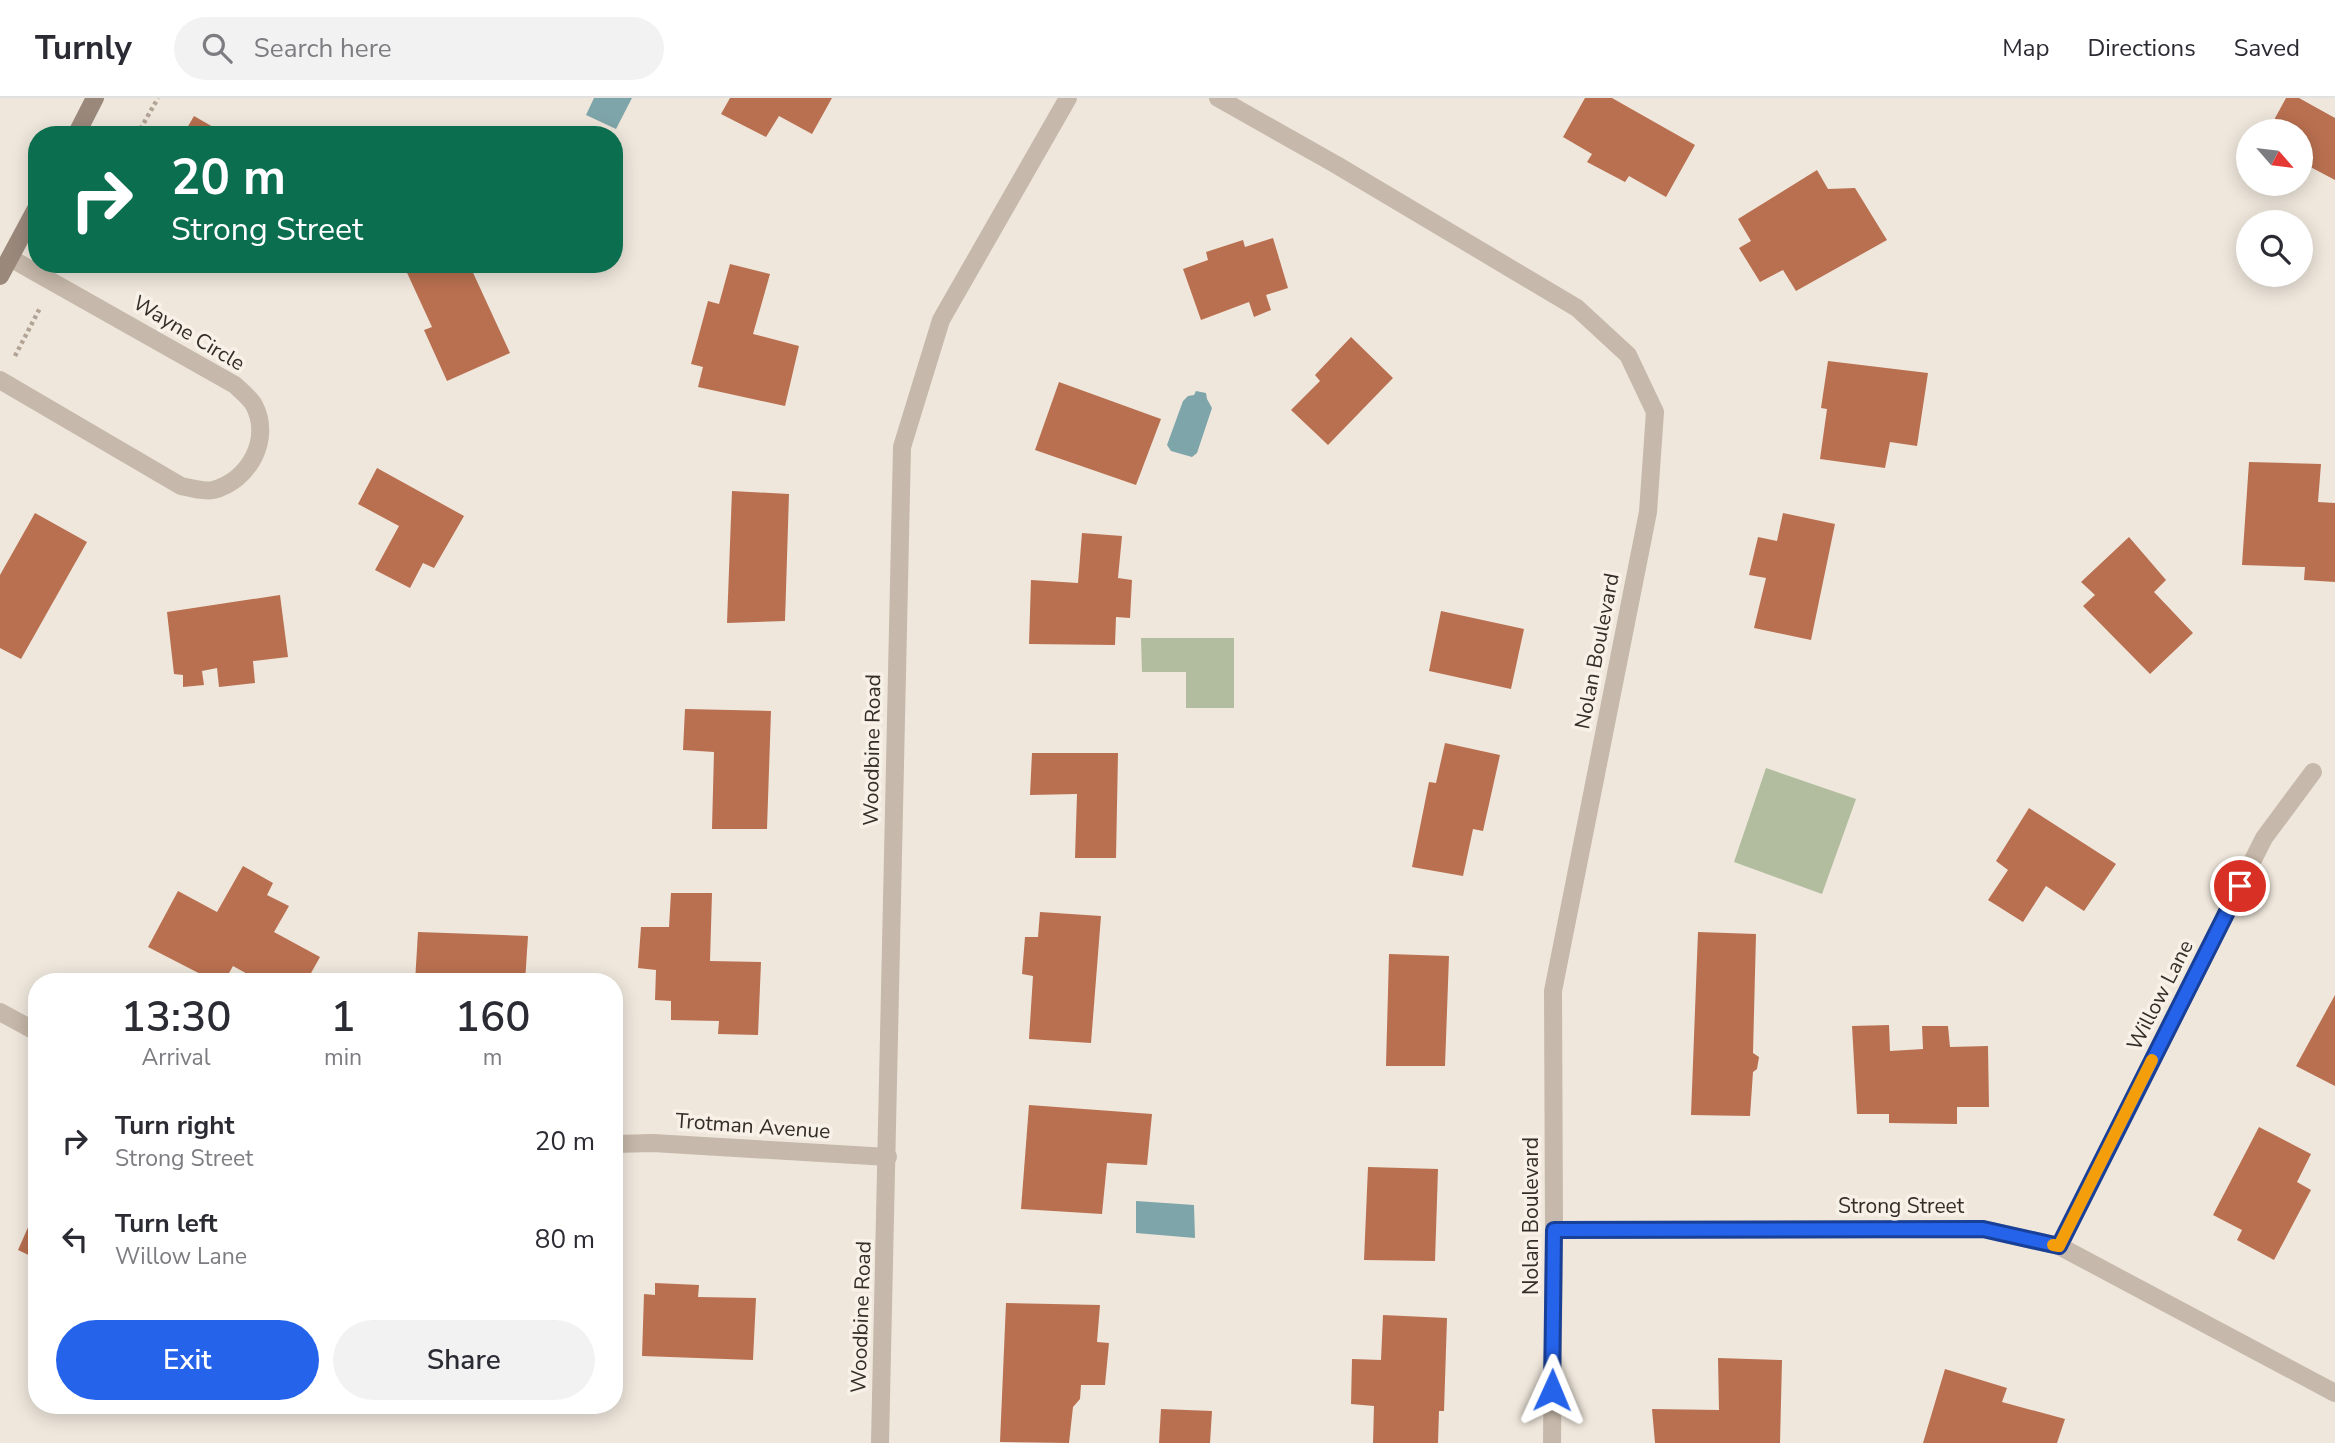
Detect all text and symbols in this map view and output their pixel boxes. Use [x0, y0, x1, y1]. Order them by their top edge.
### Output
search box [174, 17, 664, 80]
text: Turnly [35, 26, 132, 71]
icon: search [198, 29, 236, 67]
text: Search here [254, 31, 392, 66]
text: Map [2002, 32, 2049, 64]
text: Directions [2087, 32, 2196, 64]
text: Saved [2234, 32, 2300, 64]
north arrow [2236, 119, 2314, 196]
map controls [2236, 119, 2313, 287]
text: 20 m [171, 144, 286, 211]
icon: right [56, 154, 147, 245]
text: Strong Street [171, 208, 363, 251]
button: search [2236, 210, 2313, 287]
street label: Wayne Circle [128, 289, 250, 377]
street label: Nolan Boulevard [1568, 571, 1626, 731]
street label: Woodbine Road [857, 674, 887, 826]
pin [2210, 856, 2270, 916]
icon: arrive [2221, 867, 2259, 905]
street label: Willow Lane [2120, 935, 2200, 1055]
text: 13:30 [121, 989, 231, 1046]
text: 1 [330, 989, 356, 1046]
text: 160 [455, 989, 530, 1046]
text: Arrival [141, 1042, 211, 1073]
text: min [324, 1042, 362, 1073]
text: m [483, 1042, 502, 1073]
street label: Trotman Avenue [675, 1107, 831, 1145]
text: Turn right [115, 1108, 234, 1143]
icon: right [56, 1122, 94, 1160]
text: 20 m [535, 1124, 595, 1159]
street label: Nolan Boulevard [1517, 1137, 1545, 1295]
text: Strong Street [115, 1143, 253, 1174]
street label: Strong Street [1838, 1192, 1965, 1220]
text: Turn left [115, 1206, 218, 1241]
icon: left [56, 1220, 94, 1258]
text: 80 m [535, 1222, 595, 1257]
text: Willow Lane [115, 1241, 247, 1272]
street label: Woodbine Road [844, 1241, 878, 1393]
button: Exit [56, 1320, 319, 1400]
button: Share [333, 1320, 595, 1400]
position arrow [1515, 1353, 1589, 1427]

